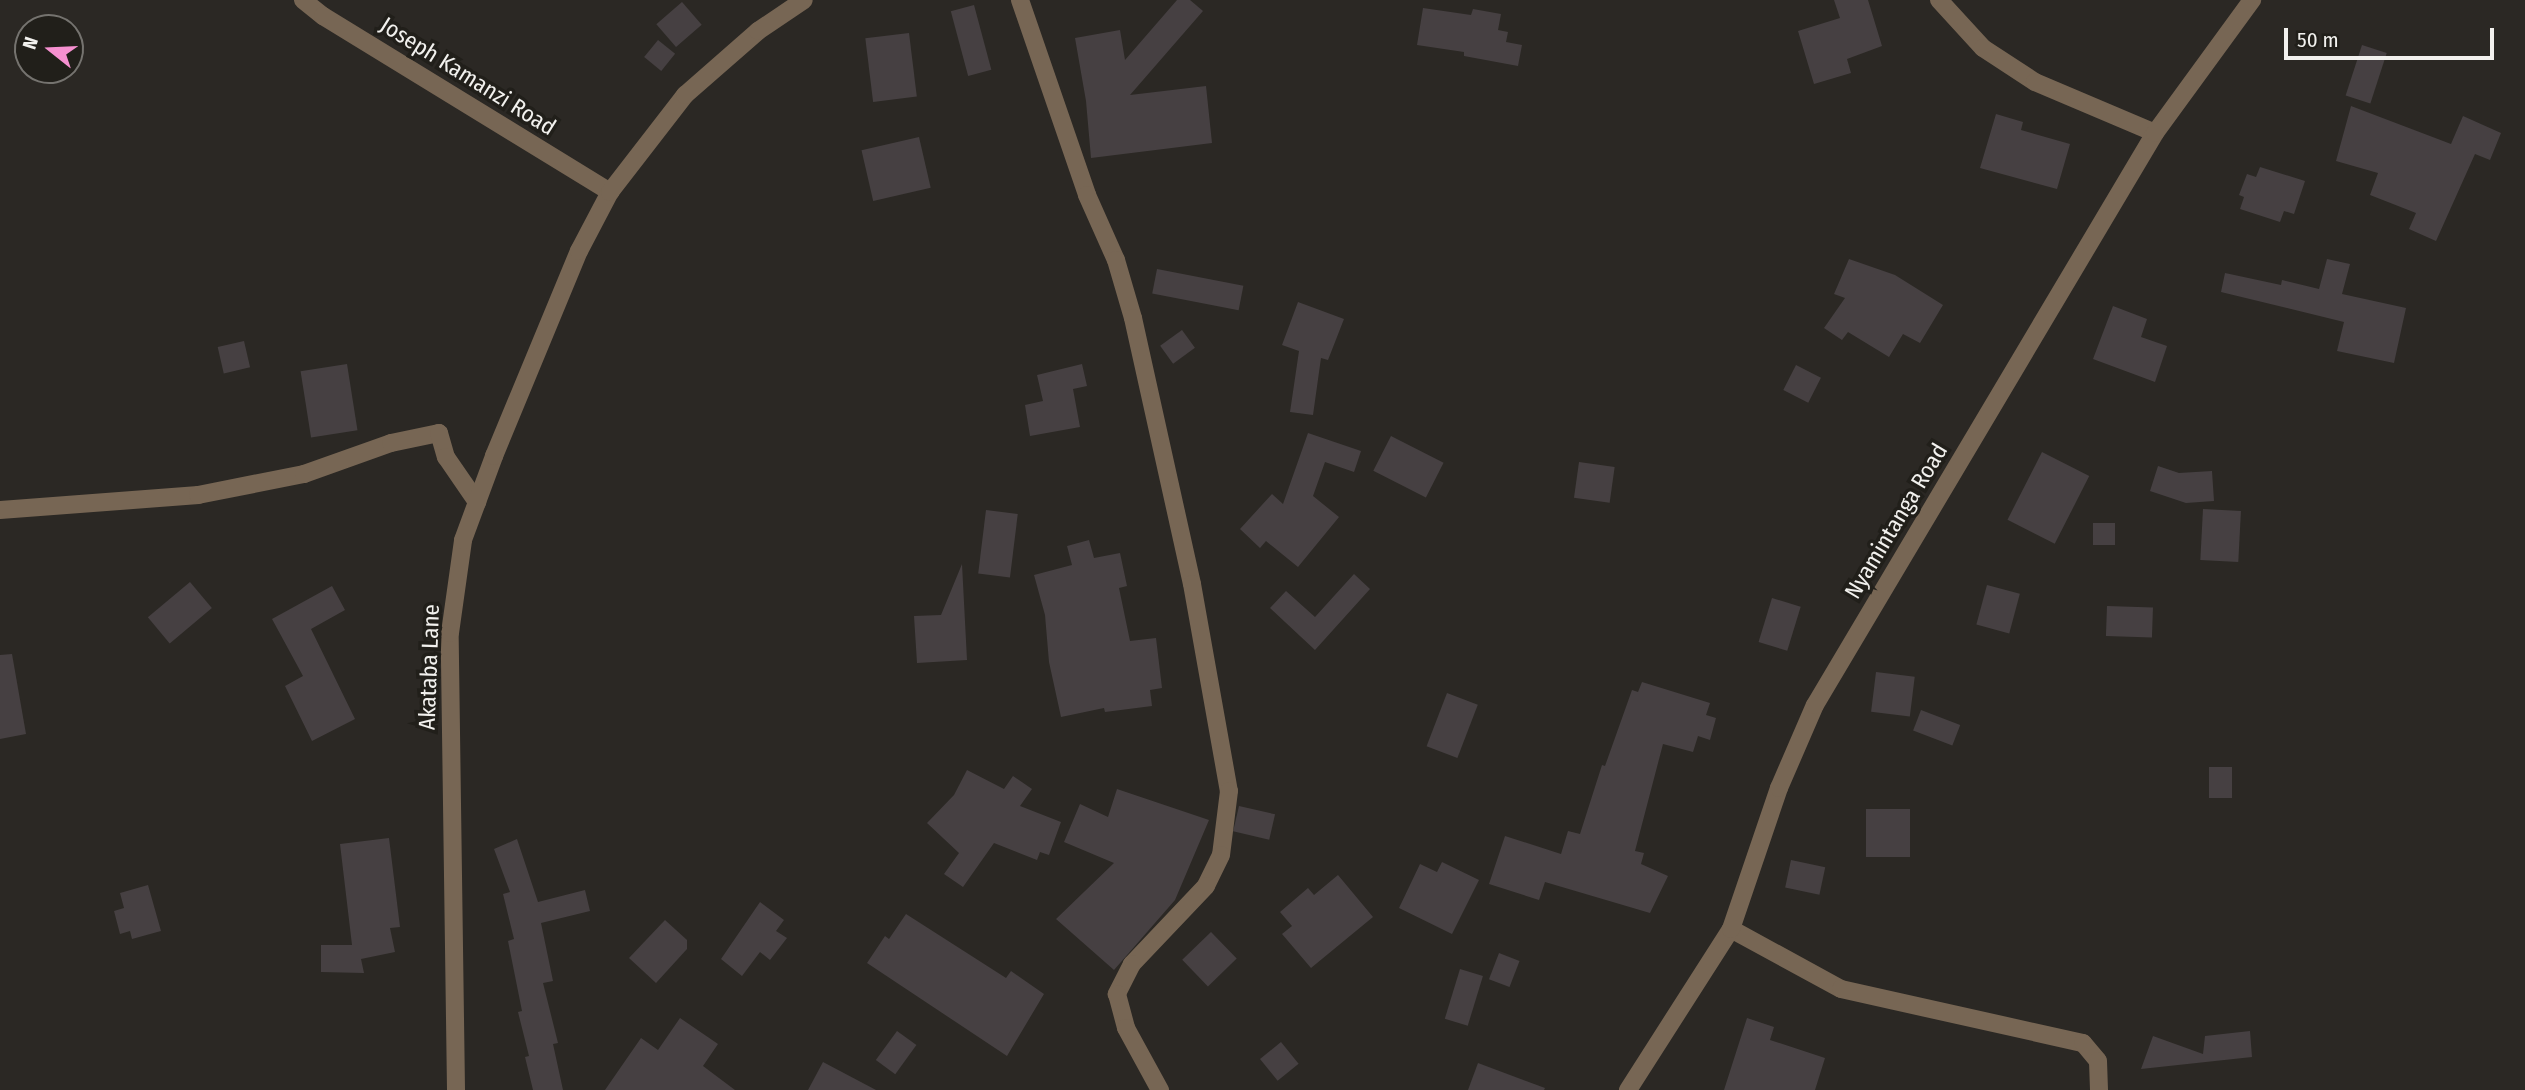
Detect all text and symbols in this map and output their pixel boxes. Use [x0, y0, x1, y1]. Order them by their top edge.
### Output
street label: Joseph Kamanzi Road [375, 11, 561, 141]
north arrow [14, 14, 84, 84]
scale bar [2287, 14, 2497, 58]
text: 50 m [2297, 27, 2339, 53]
text: N [18, 34, 43, 52]
street label: Nyamintanga Road [1839, 438, 1953, 604]
street label: Akataba Lane [413, 604, 445, 730]

